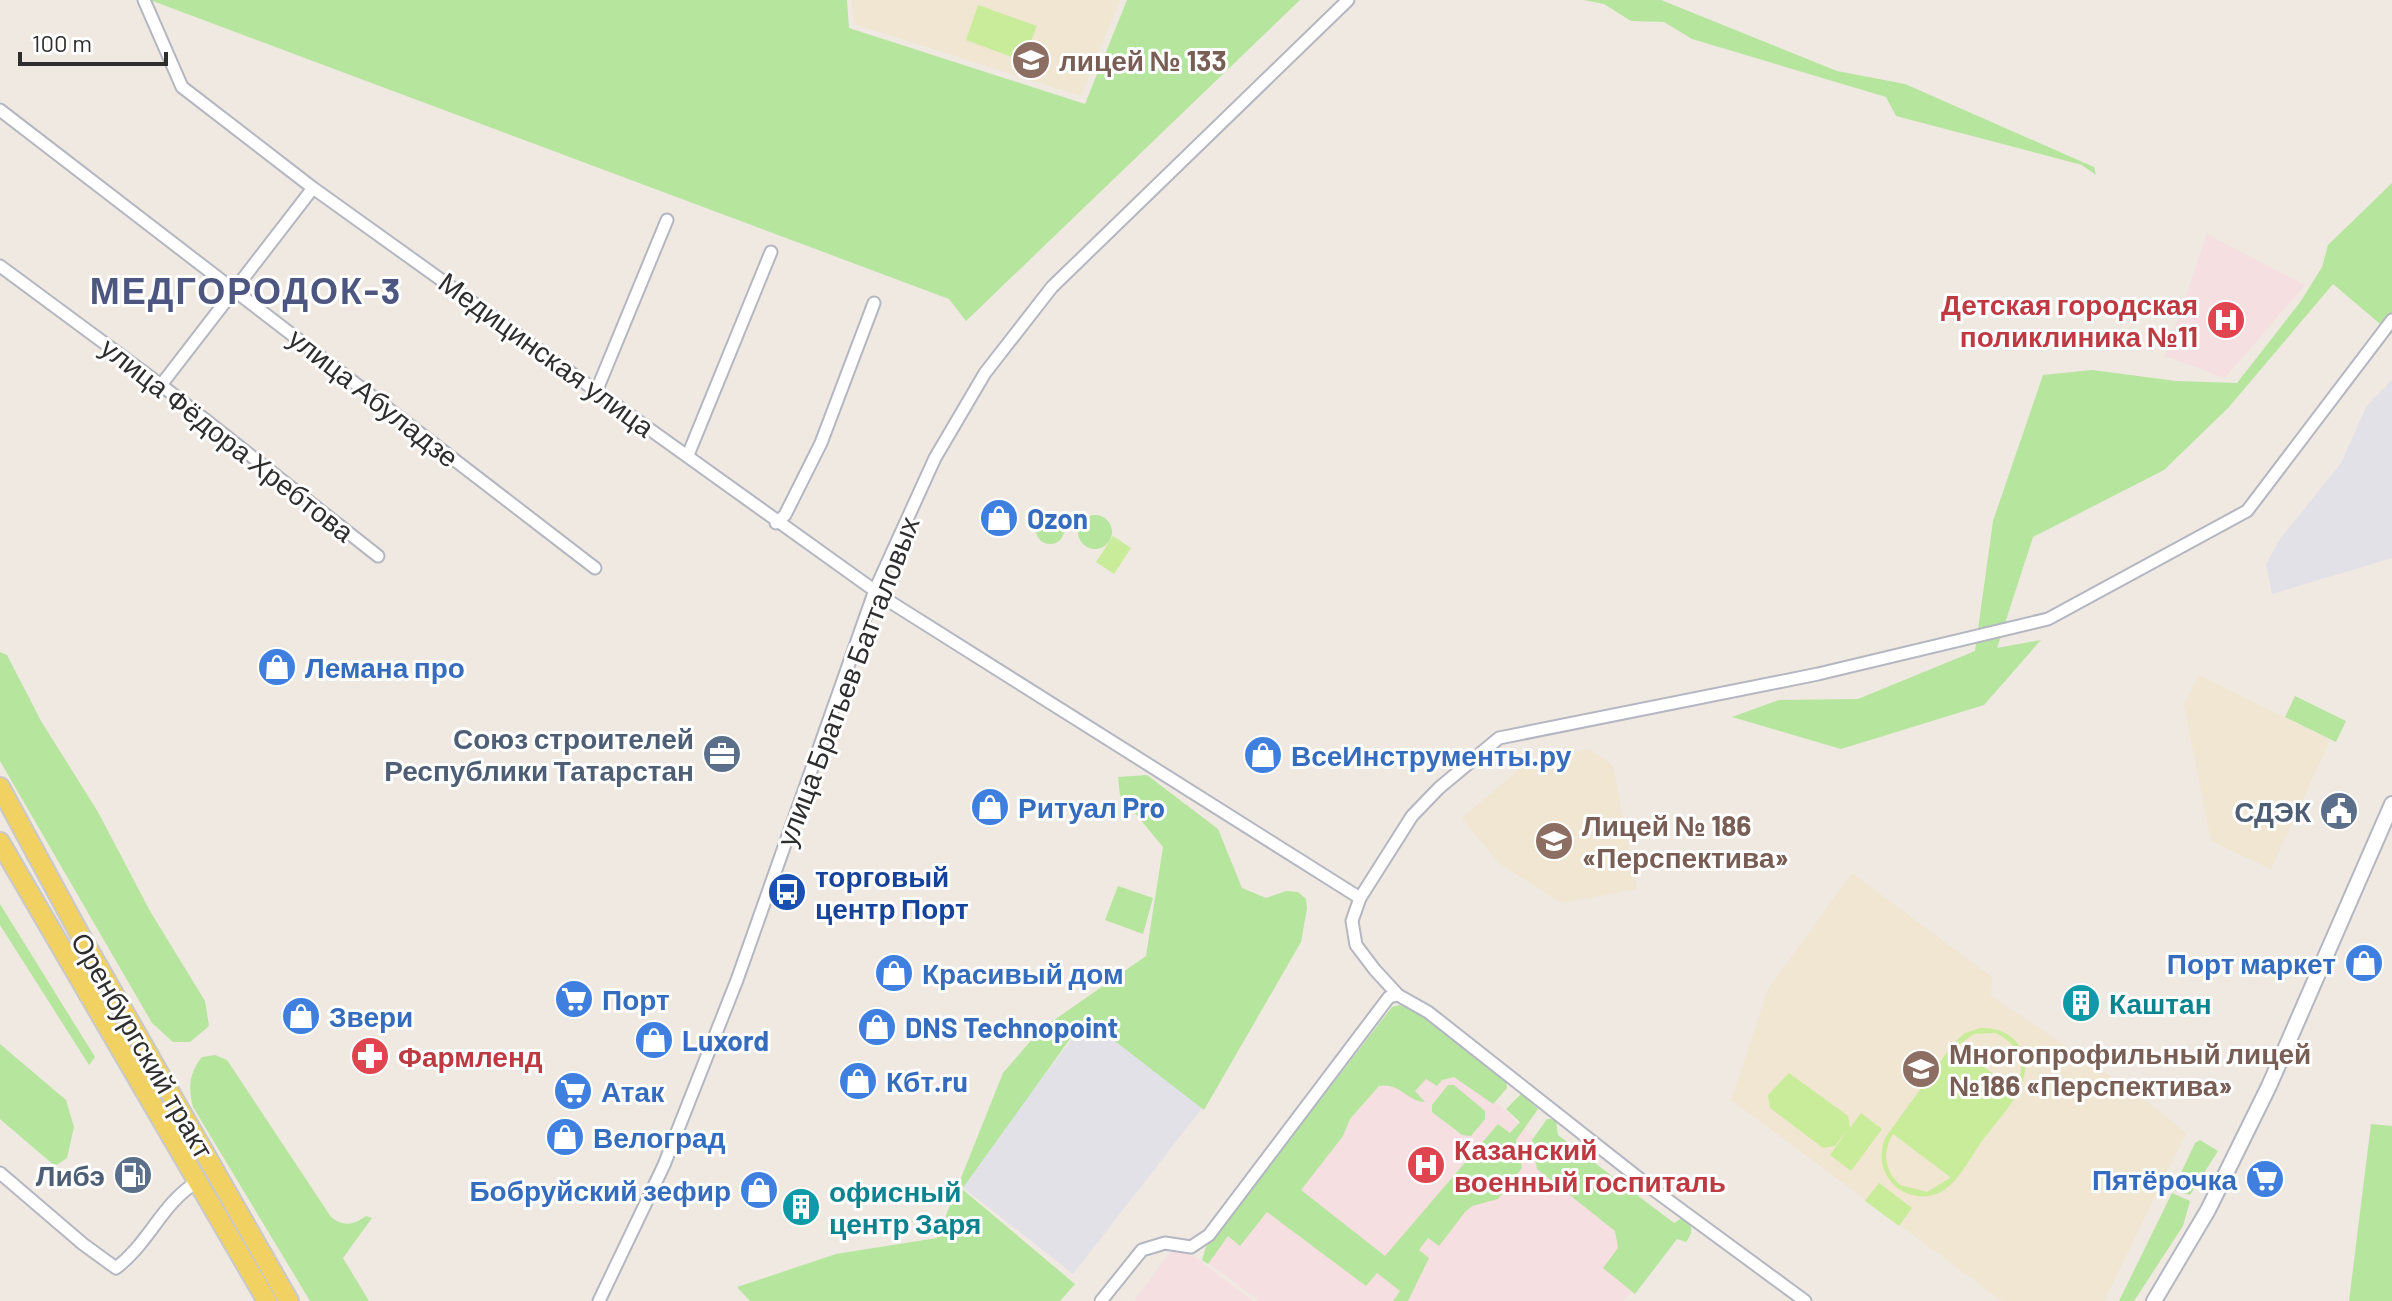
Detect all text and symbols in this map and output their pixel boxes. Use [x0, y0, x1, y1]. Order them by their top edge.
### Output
scale bar [20, 16, 166, 66]
text: 100 m [32, 28, 92, 57]
school or university icon: лицей № 133 [1010, 39, 1052, 81]
place label: лицей № 133 [1059, 43, 1227, 77]
street label: Медицинская улица [433, 264, 662, 444]
district label: МЕДГОРОДОК-3 [90, 268, 402, 312]
place label: Детская городская поликлиника №11 [1941, 287, 2198, 353]
hospital icon: Детская городская поликлиника №11 [2205, 299, 2247, 341]
street label: улица Абуладзе [282, 320, 466, 474]
street label: улица Фёдора Хребтова [95, 330, 362, 549]
shop icon: Ozon [978, 497, 1020, 539]
place label: Ozon [1027, 501, 1088, 535]
street label: улица Братьев Батталовых [768, 511, 926, 851]
shop icon: Лемана про [256, 646, 298, 688]
place label: Лемана про [305, 650, 465, 684]
place label: Союз строителей Республики Татарстан [384, 721, 694, 787]
office icon: Союз строителей Республики Татарстан [701, 733, 743, 775]
shop icon: ВсеИнструменты.ру [1242, 734, 1284, 776]
place label: ВсеИнструменты.ру [1291, 738, 1572, 772]
shop icon: Ритуал Pro [969, 786, 1011, 828]
place label: Ритуал Pro [1018, 790, 1165, 824]
public building icon: СДЭК [2318, 790, 2360, 832]
place label: СДЭК [2234, 794, 2312, 828]
place label: Лицей № 186 «Перспектива» [1582, 808, 1789, 874]
school or university icon: Лицей № 186 «Перспектива» [1533, 820, 1575, 862]
place label: торговый центр Порт [815, 859, 969, 925]
bus stop icon: торговый центр Порт [766, 871, 808, 913]
street label: Оренбургский тракт [64, 926, 222, 1164]
shop icon: Порт маркет [2343, 942, 2385, 984]
place label: Порт маркет [2167, 946, 2336, 980]
shop icon: Красивый дом [873, 952, 915, 994]
place label: Красивый дом [922, 956, 1124, 990]
supermarket icon: Порт [553, 978, 595, 1020]
place label: Порт [602, 982, 670, 1016]
building icon: Каштан [2060, 982, 2102, 1024]
place label: Каштан [2109, 986, 2212, 1020]
shop icon: Звери [280, 995, 322, 1037]
place label: Звери [329, 999, 413, 1033]
shop icon: DNS Technopoint [856, 1006, 898, 1048]
place label: DNS Technopoint [905, 1010, 1118, 1044]
shop icon: Luxord [633, 1019, 675, 1061]
place label: Luxord [682, 1023, 769, 1057]
pharmacy icon: Фармленд [349, 1035, 391, 1077]
place label: Многопрофильный лицей №186 «Перспектива» [1949, 1036, 2311, 1102]
place label: Фармленд [398, 1039, 543, 1073]
school or university icon: Многопрофильный лицей №186 «Перспектива» [1900, 1048, 1942, 1090]
shop icon: Кбт.ru [837, 1060, 879, 1102]
place label: Кбт.ru [886, 1064, 968, 1098]
supermarket icon: Атак [552, 1070, 594, 1112]
place label: Атак [601, 1074, 665, 1108]
shop icon: Велоград [544, 1116, 586, 1158]
place label: Велоград [593, 1120, 726, 1154]
place label: Казанский военный госпиталь [1454, 1132, 1726, 1198]
hospital icon: Казанский военный госпиталь [1405, 1144, 1447, 1186]
fuel station icon: Либэ [112, 1154, 154, 1196]
place label: Либэ [36, 1158, 105, 1192]
supermarket icon: Пятёрочка [2244, 1158, 2286, 1200]
place label: Пятёрочка [2092, 1162, 2237, 1196]
shop icon: Бобруйский зефир [738, 1169, 780, 1211]
place label: Бобруйский зефир [469, 1173, 731, 1207]
place label: офисный центр Заря [829, 1174, 981, 1240]
building icon: офисный центр Заря [780, 1186, 822, 1228]

